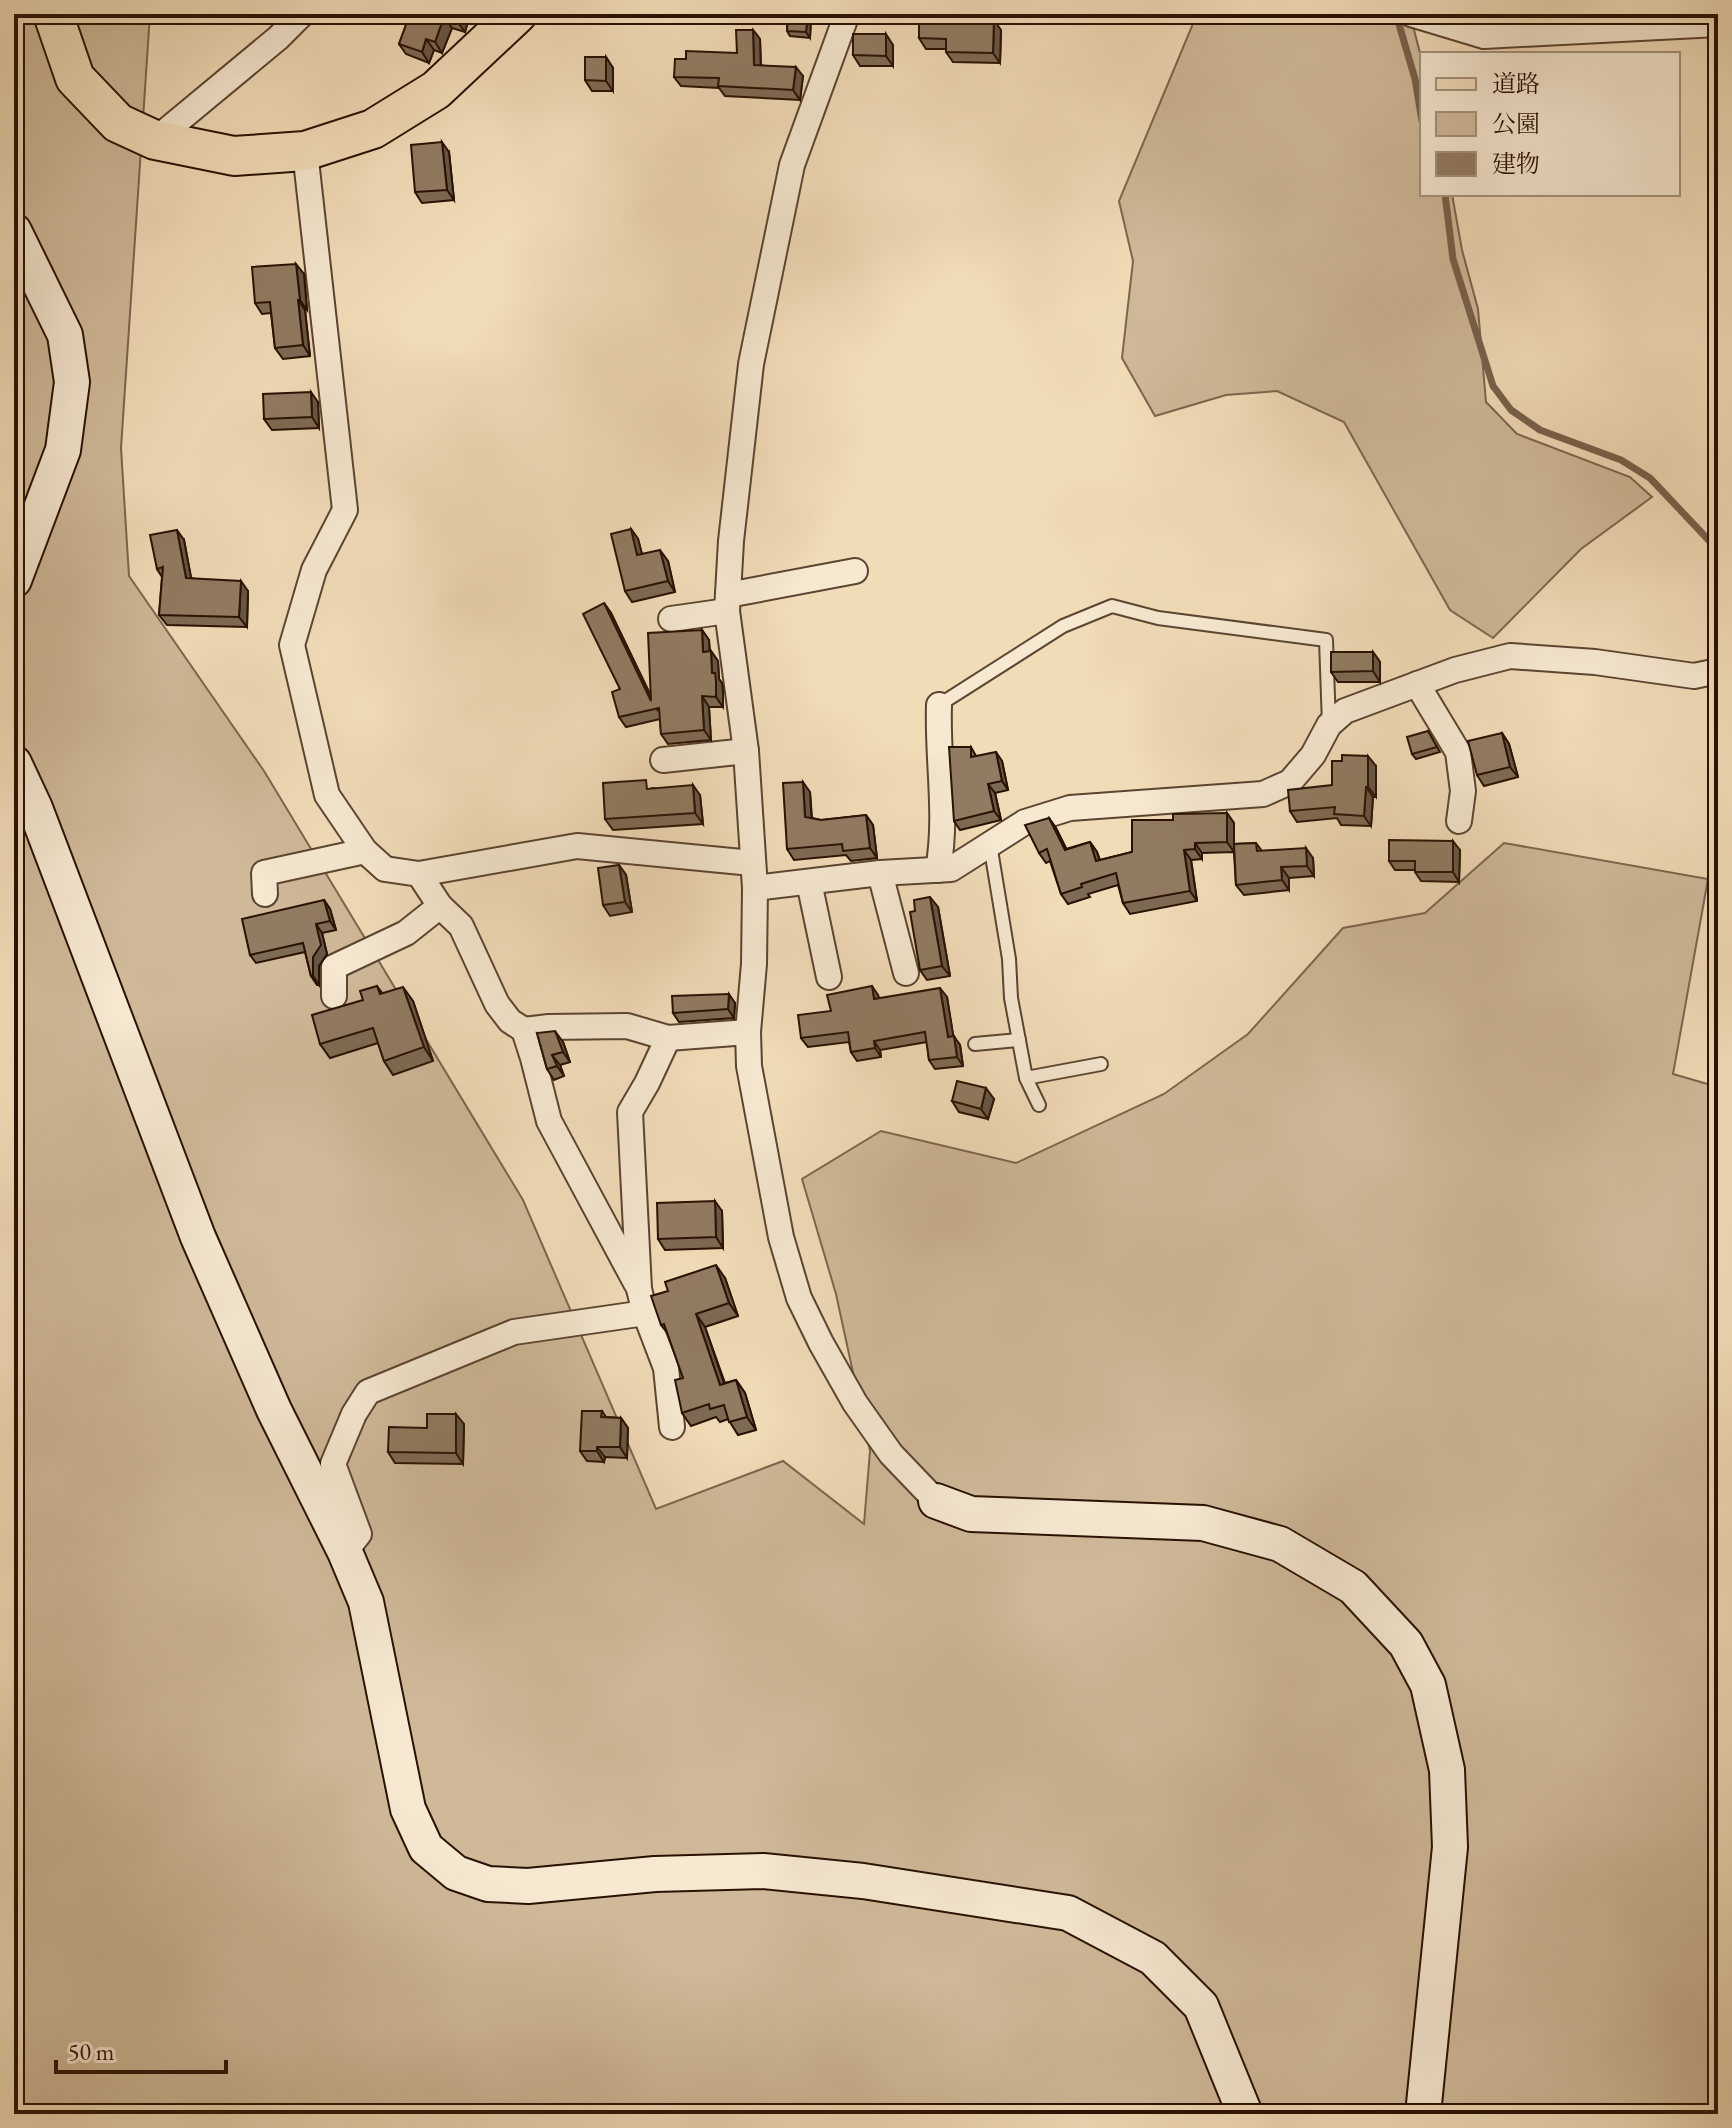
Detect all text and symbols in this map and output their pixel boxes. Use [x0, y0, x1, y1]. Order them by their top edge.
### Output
legend [1420, 52, 1680, 196]
text: 道路 [1492, 68, 1540, 99]
text: 公園 [1492, 108, 1540, 139]
text: 建物 [1492, 148, 1540, 179]
scale bar [56, 2024, 226, 2074]
text: 50 m [68, 2036, 115, 2067]

